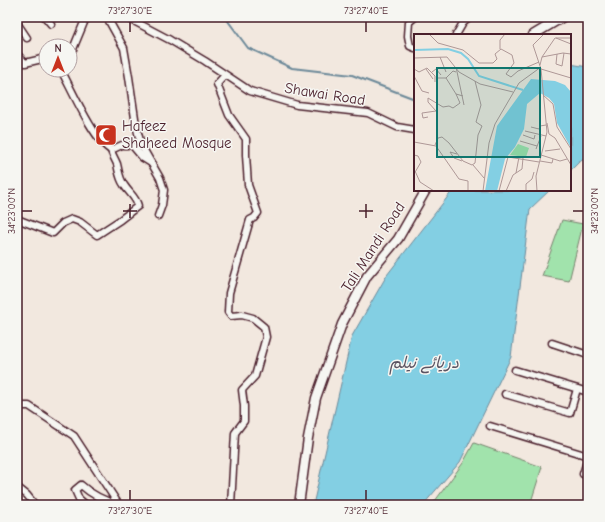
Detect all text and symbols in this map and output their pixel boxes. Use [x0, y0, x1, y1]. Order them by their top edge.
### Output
text: 73°27'30"E [108, 5, 152, 17]
text: 73°27'40"E [344, 5, 388, 17]
inset map [414, 34, 571, 191]
north arrow [38, 38, 78, 78]
text: N [54, 42, 62, 55]
street label: Shawai Road [283, 79, 367, 109]
place label: Hafeez Shaheed Mosque [122, 117, 232, 152]
mosque icon: Hafeez Shaheed Mosque [93, 122, 119, 148]
text: 34°23'00"N [6, 188, 18, 234]
text: 34°23'00"N [589, 188, 601, 234]
street label: Tali Mandi Road [337, 199, 409, 295]
water label: دریائے نیلم [389, 354, 459, 375]
text: 73°27'30"E [108, 505, 152, 517]
text: 73°27'40"E [344, 505, 388, 517]

